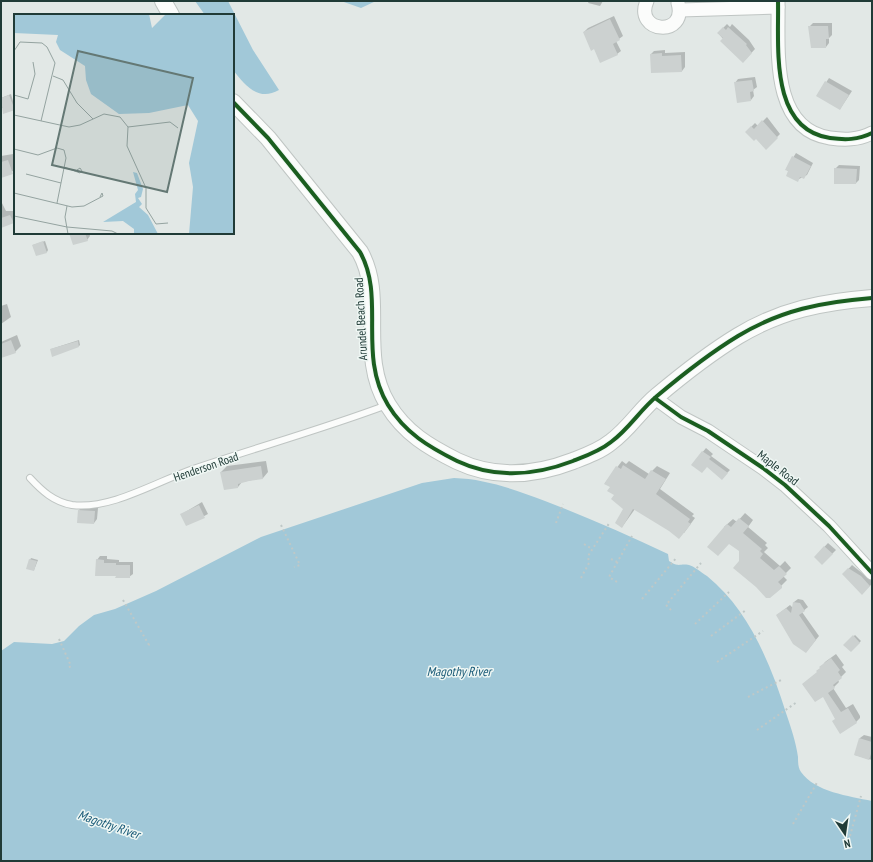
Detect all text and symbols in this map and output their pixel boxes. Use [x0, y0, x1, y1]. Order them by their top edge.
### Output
inset map [14, 14, 234, 234]
street label: Arundel Beach Road [351, 277, 370, 361]
street label: Maple Road [755, 447, 802, 488]
street label: Henderson Road [171, 448, 240, 485]
water label: Magothy River [427, 663, 494, 680]
water label: Magothy River [76, 806, 144, 844]
north arrow [825, 814, 865, 854]
text: N [843, 836, 852, 851]

